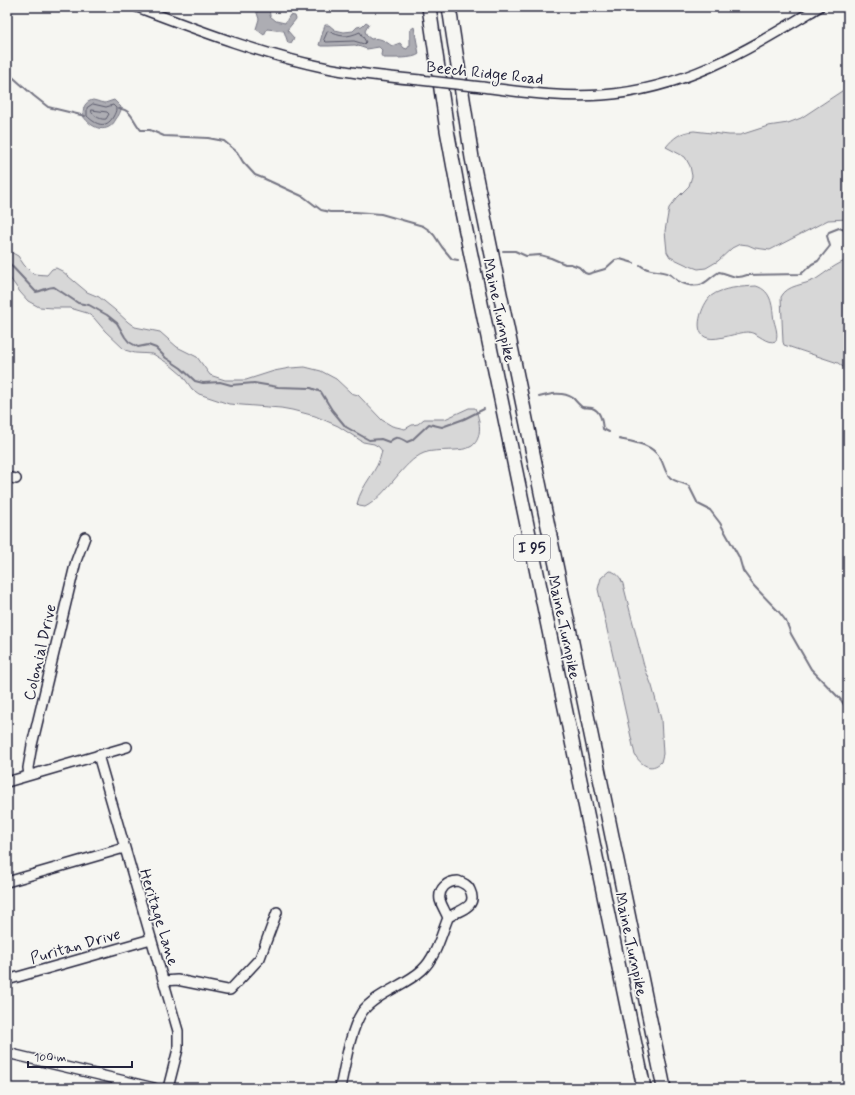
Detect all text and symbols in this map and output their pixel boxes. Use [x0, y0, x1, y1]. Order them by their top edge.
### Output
street label: Beech Ridge Road [425, 57, 545, 91]
street label: Maine Turnpike [477, 256, 520, 365]
road number: I 95 [514, 535, 550, 561]
street label: Maine Turnpike [542, 573, 585, 682]
street label: Colonial Drive [19, 602, 62, 703]
street label: Heritage Lane [134, 866, 183, 969]
street label: Maine Turnpike [609, 890, 652, 999]
street label: Puritan Drive [28, 924, 123, 969]
scale bar [28, 1043, 132, 1069]
text: 100 m [34, 1050, 66, 1066]

